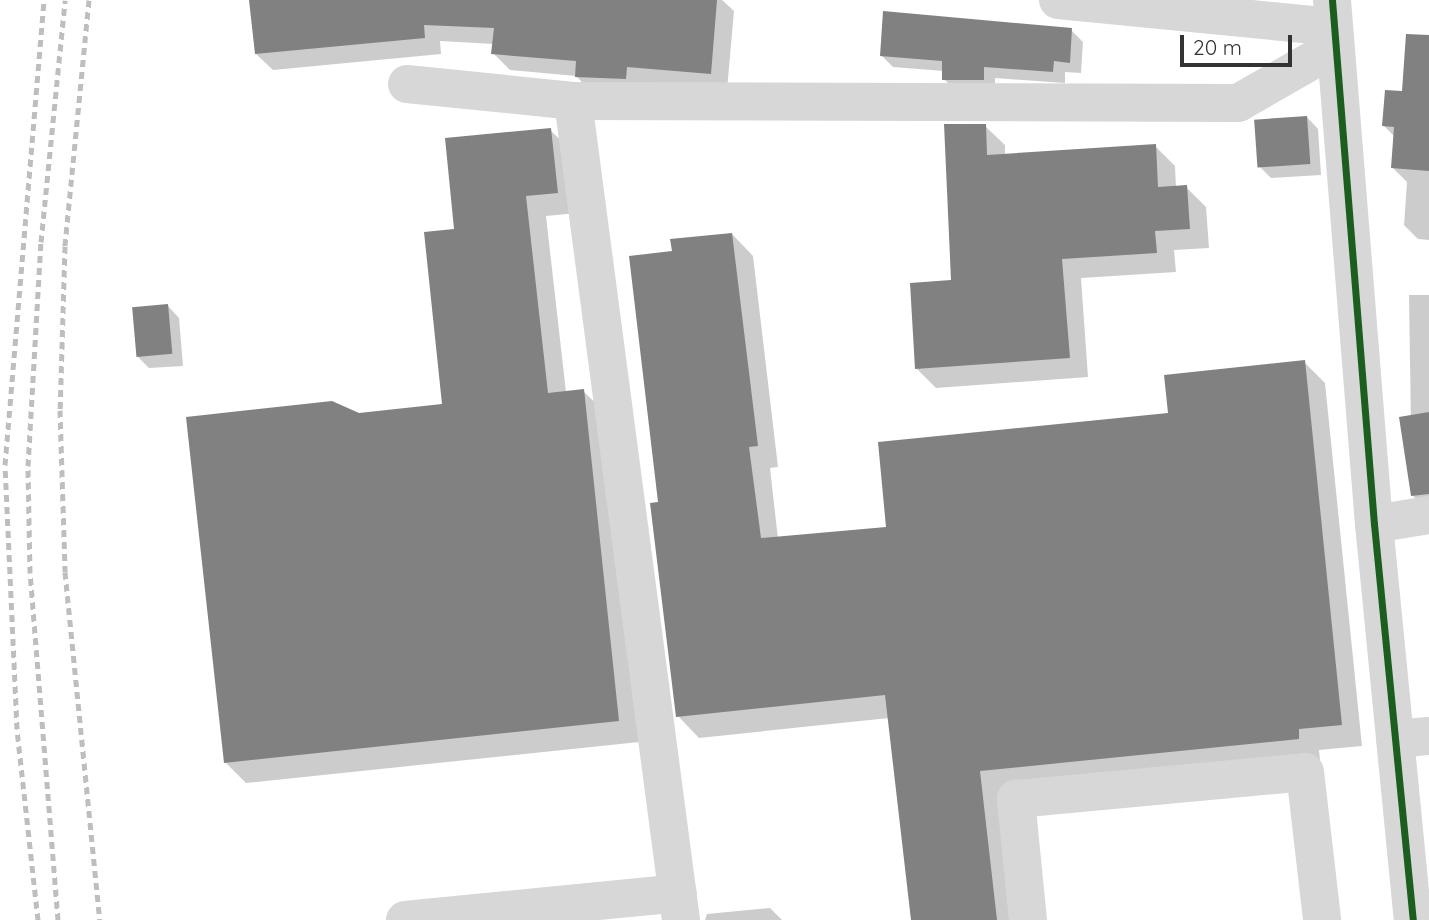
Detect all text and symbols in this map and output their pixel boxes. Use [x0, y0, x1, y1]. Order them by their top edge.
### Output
scale bar [1184, 21, 1296, 65]
text: 20 m [1193, 34, 1242, 60]

